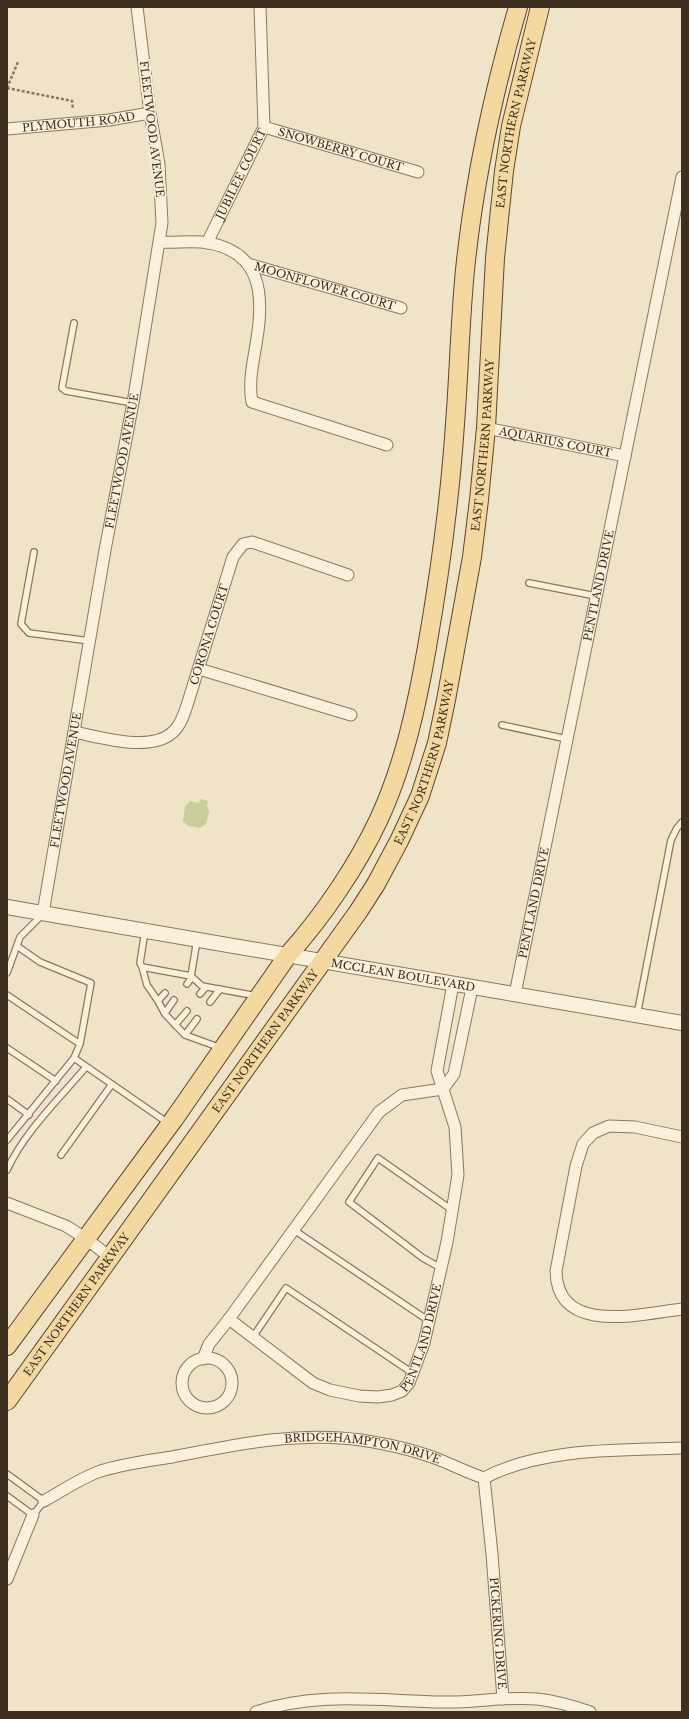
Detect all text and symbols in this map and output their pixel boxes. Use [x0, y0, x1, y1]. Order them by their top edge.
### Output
street label: EAST NORTHERN PARKWAY [493, 36, 539, 209]
street label: FLEETWOOD AVENUE [137, 60, 167, 198]
street label: PLYMOUTH ROAD [22, 109, 136, 135]
street label: SNOWBERRY COURT [276, 124, 405, 174]
street label: JUBILEE COURT [212, 126, 269, 224]
street label: MOONFLOWER COURT [253, 259, 397, 313]
street label: EAST NORTHERN PARKWAY [468, 358, 497, 532]
street label: FLEETWOOD AVENUE [102, 392, 141, 530]
street label: AQUARIUS COURT [497, 424, 613, 460]
street label: PENTLAND DRIVE [580, 529, 617, 642]
street label: CORONA COURT [187, 582, 231, 687]
street label: EAST NORTHERN PARKWAY [391, 678, 457, 847]
street label: FLEETWOOD AVENUE [47, 711, 84, 849]
street label: PENTLAND DRIVE [515, 846, 552, 960]
street label: MCCLEAN BOULEVARD [330, 956, 477, 994]
street label: EAST NORTHERN PARKWAY [209, 966, 322, 1116]
street label: EAST NORTHERN PARKWAY [20, 1229, 133, 1379]
street label: PENTLAND DRIVE [397, 1282, 444, 1395]
street label: BRIDGEHAMPTON DRIVE [284, 1430, 443, 1467]
street label: PICKERING DRIVE [487, 1577, 509, 1690]

